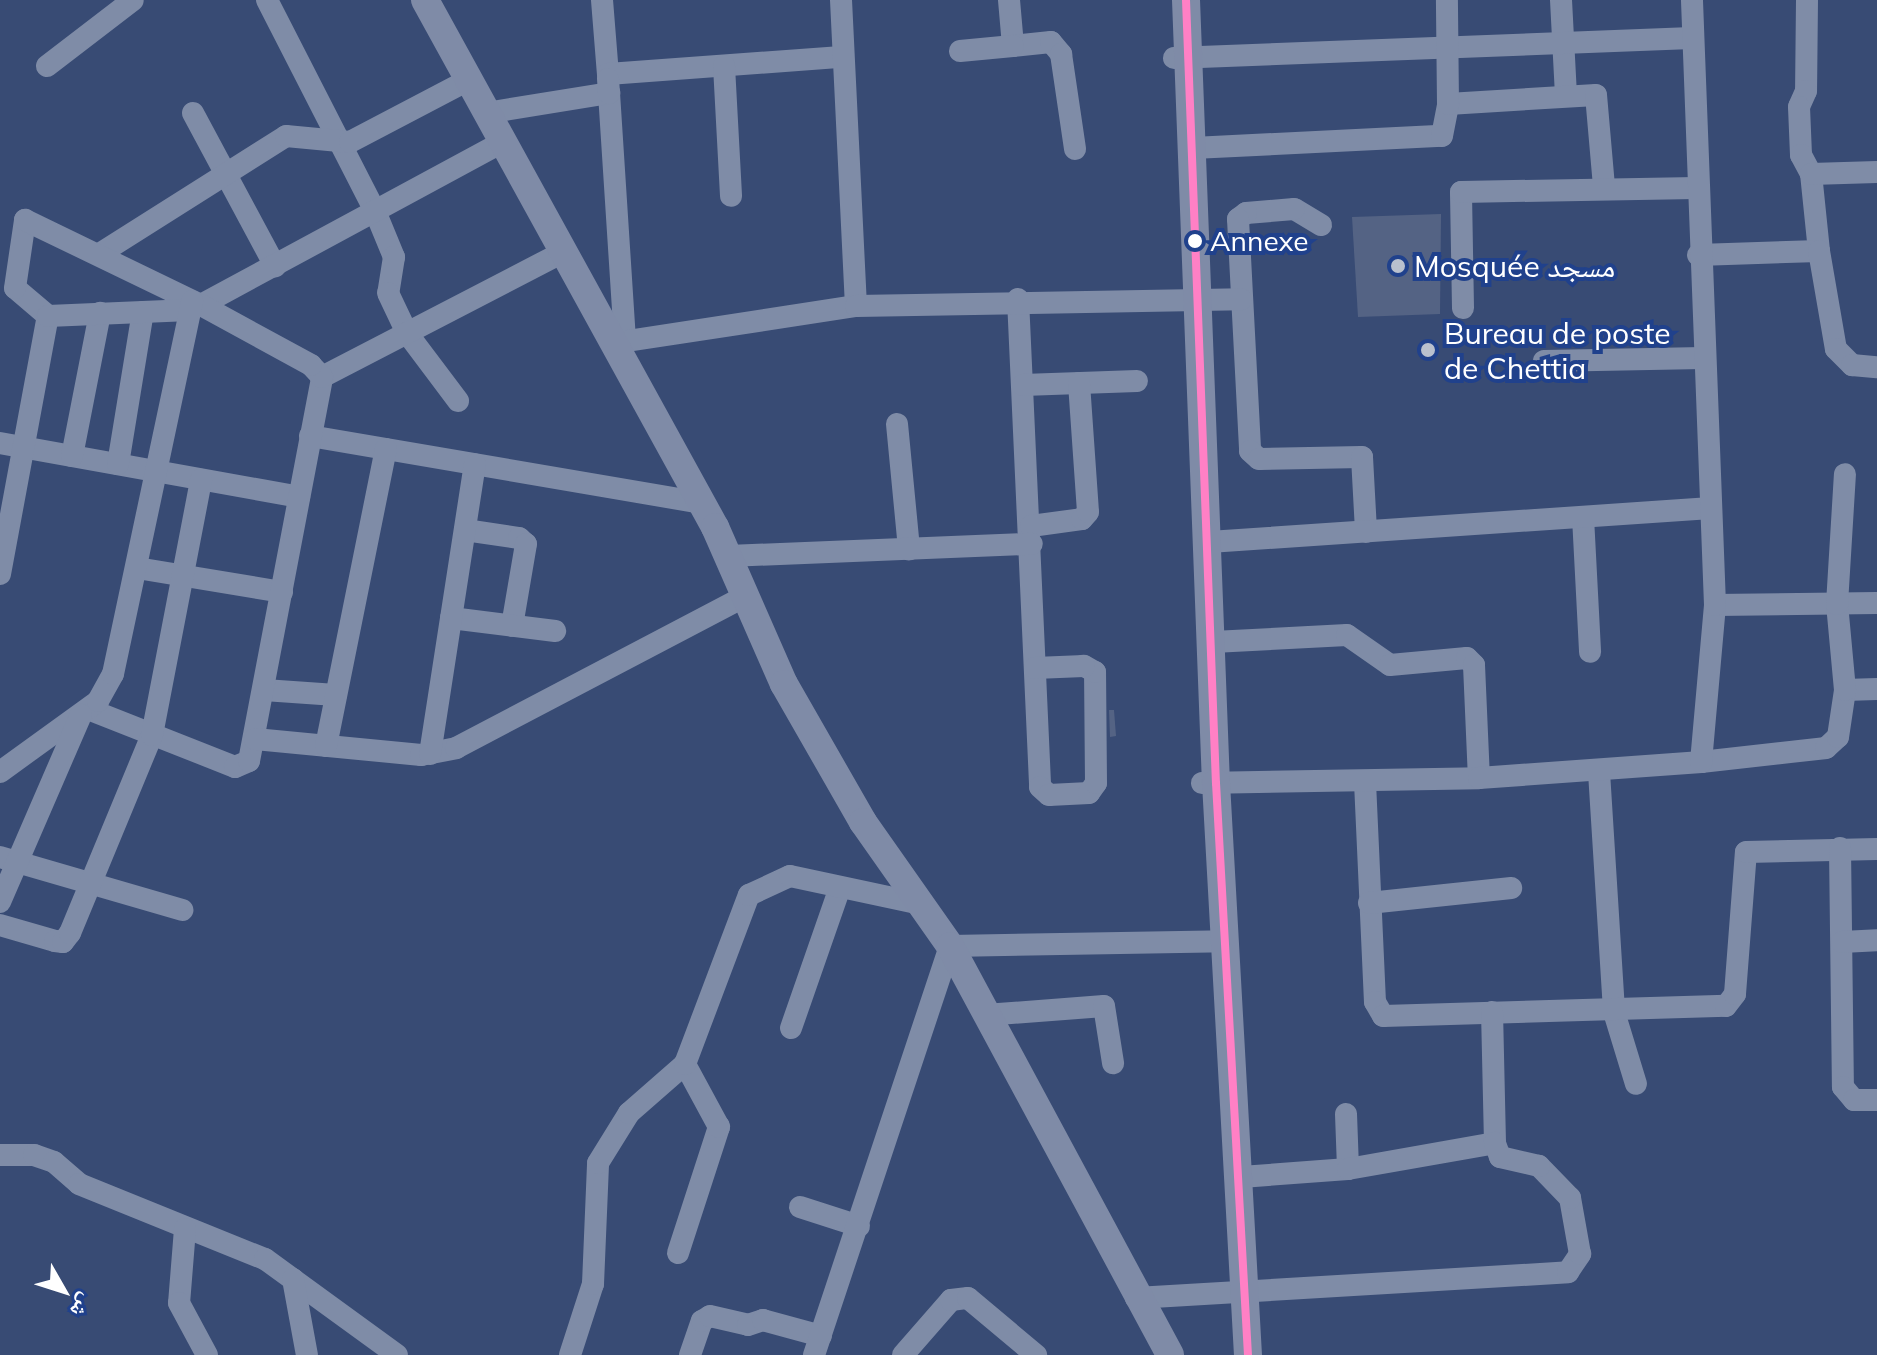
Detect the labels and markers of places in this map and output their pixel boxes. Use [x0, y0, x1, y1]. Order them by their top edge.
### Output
place label: Annexe [1210, 224, 1308, 258]
marker: Annexe [1187, 233, 1203, 249]
place label: Mosquée مسجد [1414, 248, 1615, 284]
marker: Mosquée مسجد [1389, 257, 1407, 275]
place label: Bureau de poste de Chettia [1444, 315, 1671, 386]
marker: Bureau de poste de Chettia [1419, 341, 1437, 359]

